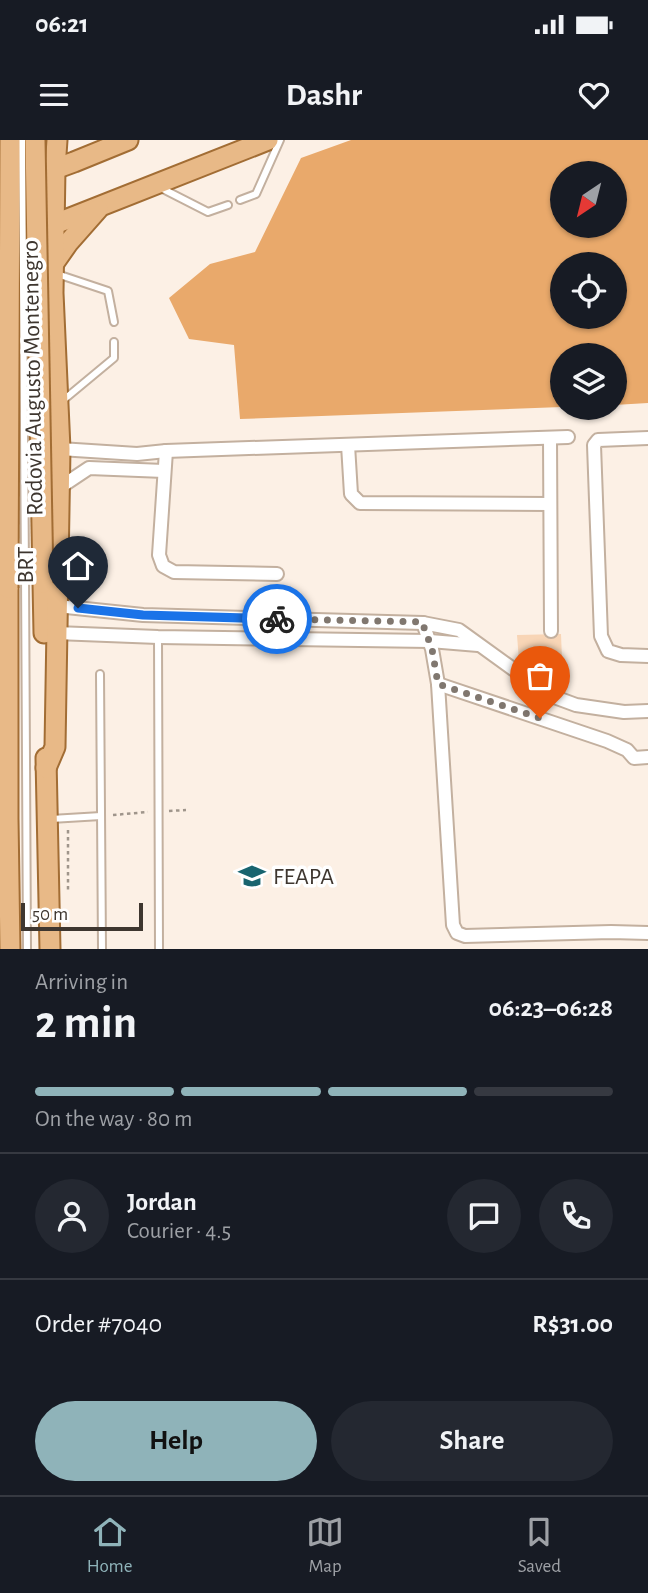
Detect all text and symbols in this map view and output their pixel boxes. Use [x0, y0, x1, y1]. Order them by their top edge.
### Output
text: 06:21 [35, 11, 89, 37]
icon: menu [35, 76, 73, 114]
icon: heart [575, 76, 613, 114]
text: Dashr [286, 79, 362, 111]
north arrow [550, 161, 626, 238]
map controls [550, 161, 627, 420]
street label: Rodovia Augusto Montenegro [19, 240, 47, 516]
button: locate [550, 252, 627, 329]
button: layers [550, 343, 627, 420]
pin [48, 536, 108, 608]
street label: BRT [14, 546, 38, 584]
icon: home [59, 547, 97, 585]
courier [242, 584, 312, 654]
icon: bike [258, 600, 296, 638]
pin [510, 646, 570, 718]
icon: bag [521, 657, 559, 695]
school or university icon: FEAPA [237, 861, 267, 891]
place label: FEAPA [273, 865, 334, 889]
scale bar [21, 900, 144, 932]
text: 50 m [32, 905, 68, 924]
text: Arriving in [35, 971, 128, 994]
text: 06:23–06:28 [488, 995, 613, 1021]
text: 2 min [35, 1000, 137, 1046]
text: On the way · 80 m [35, 1108, 192, 1131]
button: person [35, 1179, 109, 1253]
button: chat [447, 1179, 521, 1253]
button: phone [539, 1179, 613, 1253]
text: Jordan [127, 1189, 197, 1215]
text: Courier · 4.5 [127, 1220, 231, 1243]
text: Order #7040 [35, 1311, 162, 1337]
text: R$31.00 [532, 1311, 613, 1337]
button: Help [35, 1401, 317, 1481]
button: Share [331, 1401, 613, 1481]
tab: Home [87, 1513, 133, 1578]
tab: Map [306, 1513, 344, 1578]
tab: Saved [518, 1513, 561, 1578]

